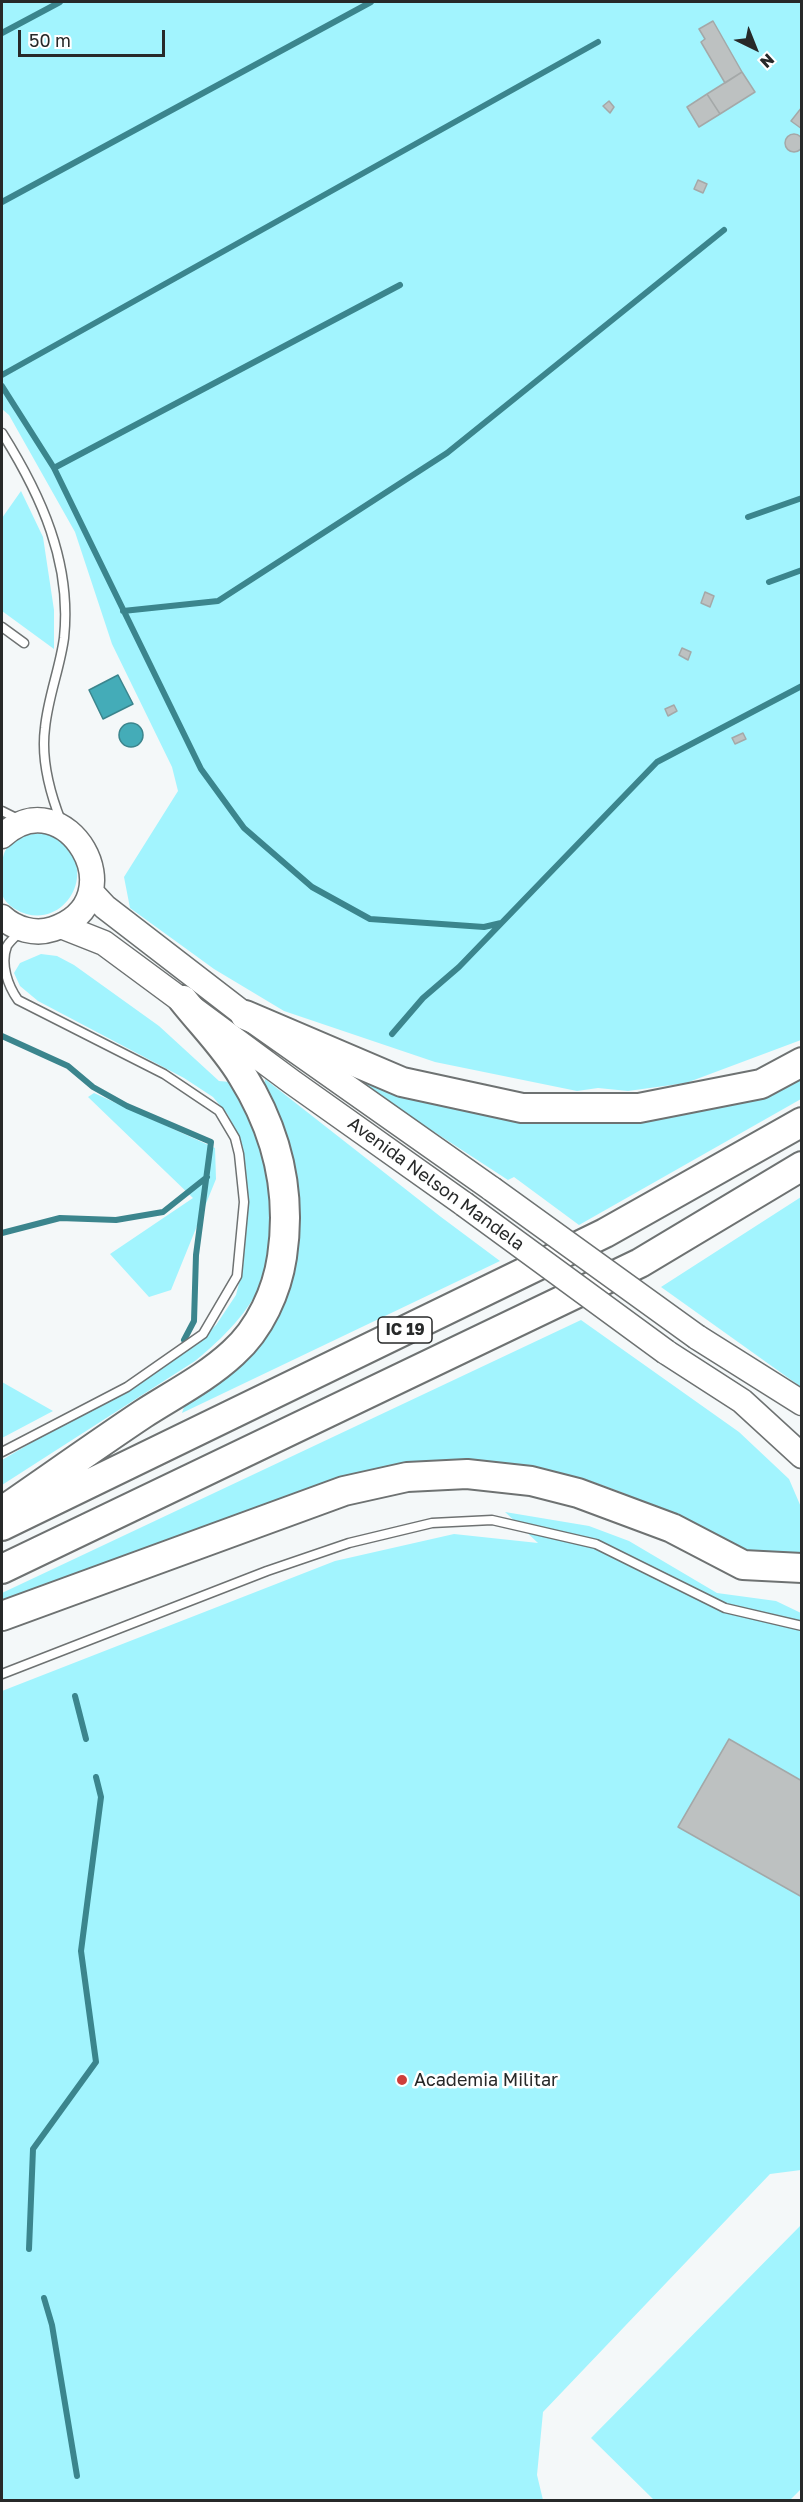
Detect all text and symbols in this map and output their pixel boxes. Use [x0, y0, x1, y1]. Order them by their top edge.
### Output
scale bar [21, 18, 168, 56]
north arrow [725, 18, 785, 78]
text: 50 m [29, 29, 71, 51]
text: N [756, 50, 779, 73]
street label: Avenida Nelson Mandela [344, 1113, 528, 1255]
road number: IC 19 [378, 1317, 432, 1343]
place label: Academia Militar [414, 2069, 558, 2091]
marker: Academia Militar [395, 2073, 409, 2087]

